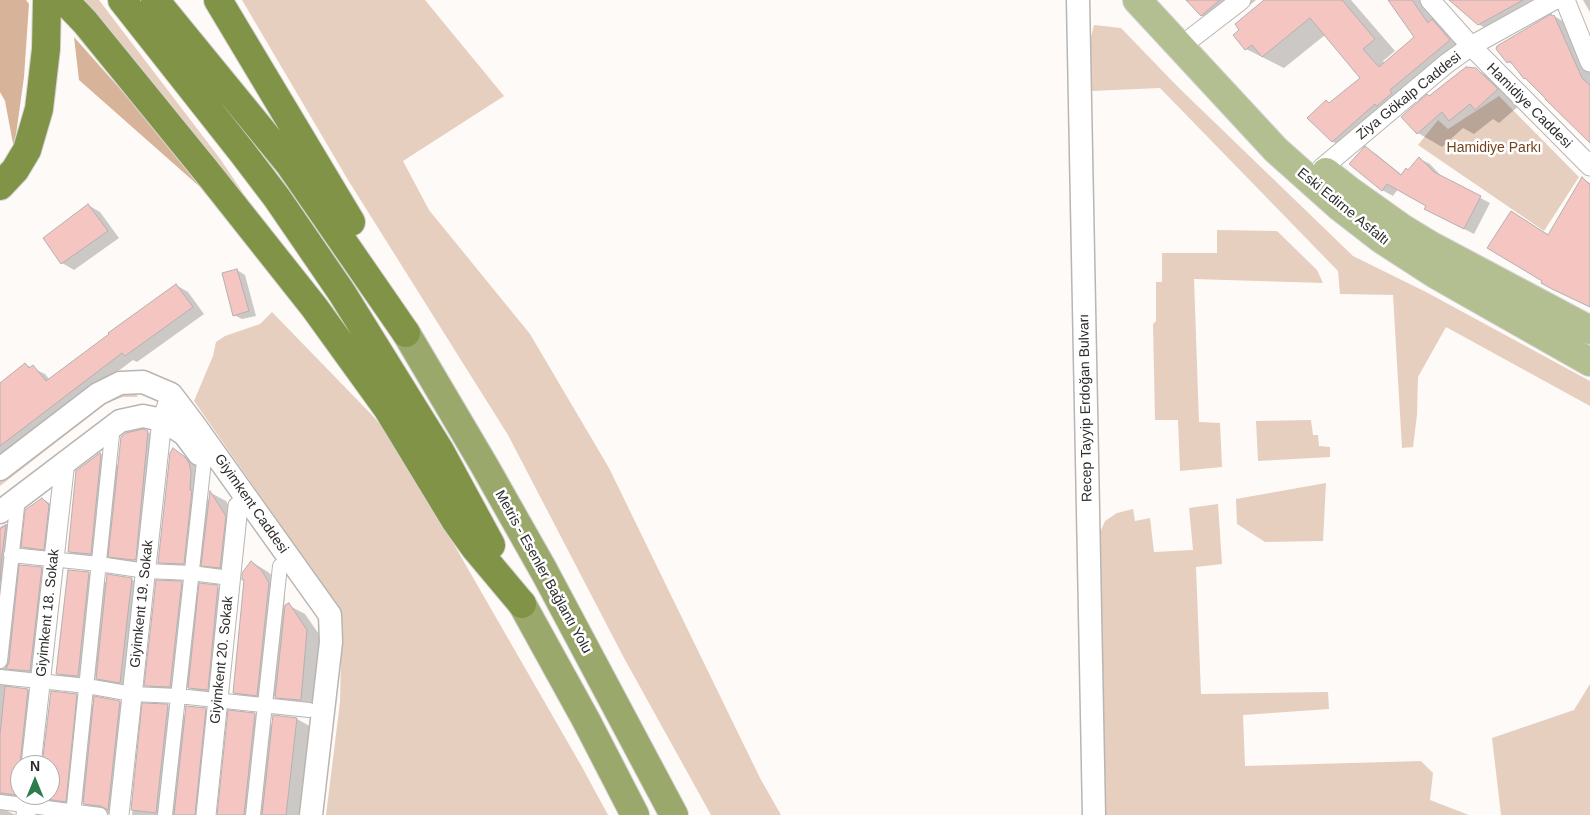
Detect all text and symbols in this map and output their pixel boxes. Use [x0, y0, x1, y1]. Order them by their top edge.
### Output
street label: Ziya Gökalp Caddesi [1353, 49, 1465, 143]
street label: Hamidiye Caddesi [1483, 60, 1575, 152]
park label: Hamidiye Parkı [1447, 140, 1541, 156]
street label: Eski Edirne Asfaltı [1294, 165, 1392, 249]
street label: Recep Tayyip Erdoğan Bulvarı [1076, 314, 1096, 502]
street label: Giyimkent Caddesi [210, 451, 292, 557]
street label: Metris - Esenler Bağlantı Yolu [491, 488, 595, 656]
street label: Giyimkent 19. Sokak [127, 539, 157, 669]
street label: Giyimkent 18. Sokak [33, 548, 63, 678]
street label: Giyimkent 20. Sokak [207, 595, 237, 725]
north arrow [10, 755, 60, 805]
text: N [30, 758, 40, 774]

